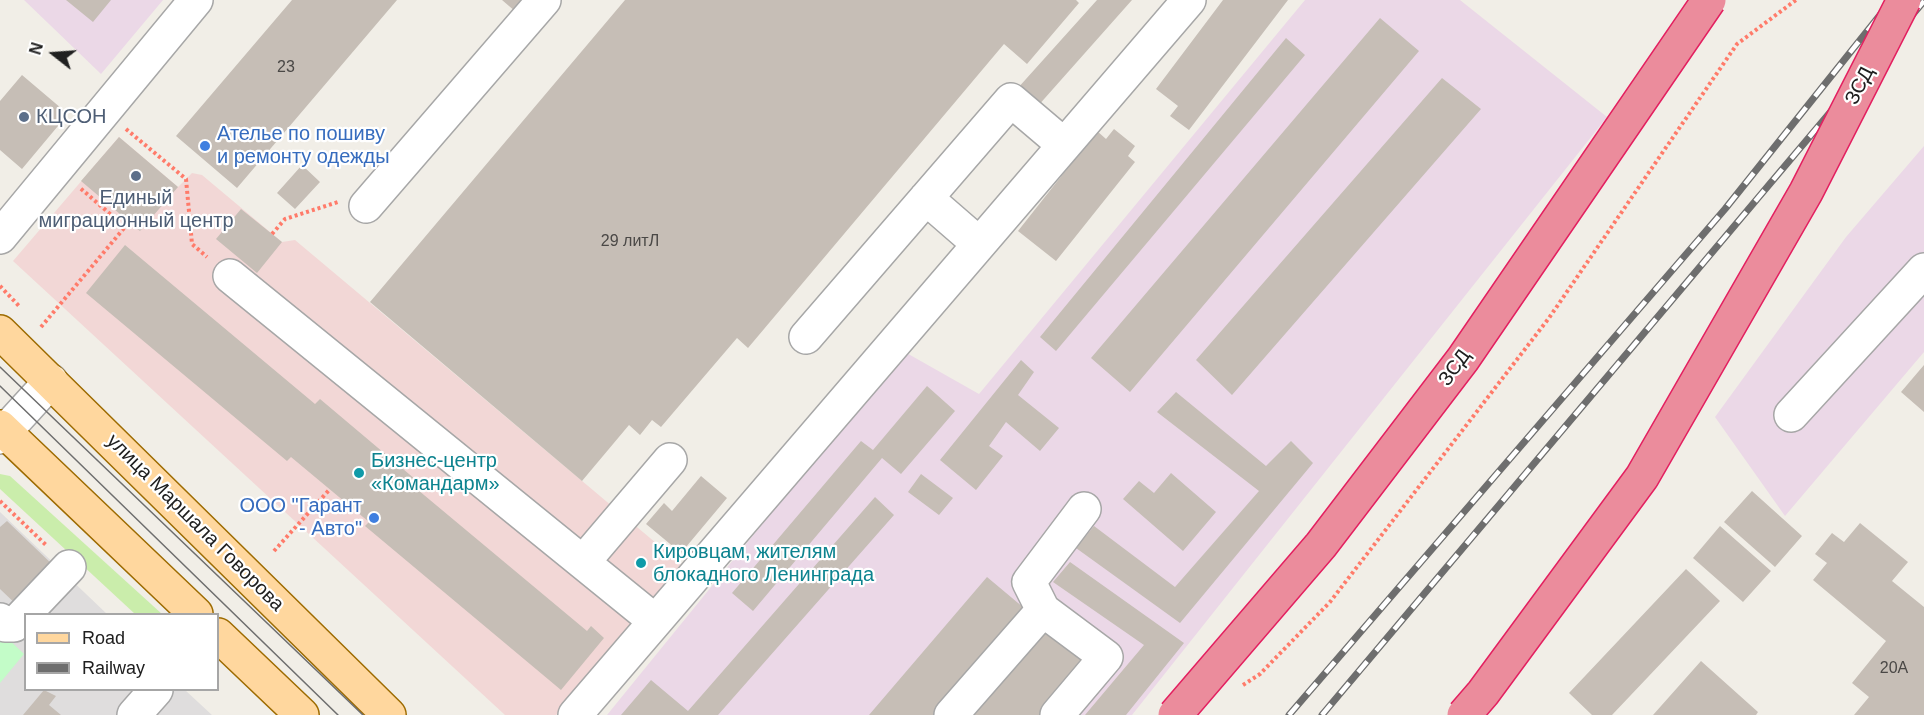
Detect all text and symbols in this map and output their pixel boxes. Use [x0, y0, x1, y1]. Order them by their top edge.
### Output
north arrow [24, 24, 84, 84]
text: N [26, 41, 46, 57]
house number: 23 [277, 58, 295, 78]
street label: ЗСД [1840, 63, 1880, 109]
place label: КЦСОН [36, 105, 106, 129]
marker: КЦСОН [17, 110, 31, 124]
place label: Ателье по пошиву и ремонту одежды [217, 122, 390, 169]
marker: Ателье по пошиву и ремонту одежды [198, 139, 212, 153]
marker: Единый миграционный центр [129, 169, 143, 183]
place label: Единый миграционный центр [38, 186, 234, 233]
house number: 29 литЛ [601, 232, 659, 252]
street label: ЗСД [1434, 345, 1476, 391]
street label: улица Маршала Говорова [101, 429, 289, 617]
place label: Бизнес-центр «Командарм» [371, 449, 500, 496]
marker: Бизнес-центр «Командарм» [352, 466, 366, 480]
place label: ООО "Гарант - Авто" [239, 494, 362, 541]
marker: ООО "Гарант - Авто" [367, 511, 381, 525]
place label: Кировцам, жителям блокадного Ленинграда [653, 540, 874, 587]
marker: Кировцам, жителям блокадного Ленинграда [634, 556, 648, 570]
legend [24, 613, 219, 691]
text: Road [82, 628, 125, 648]
text: Railway [82, 658, 145, 678]
house number: 20А [1880, 659, 1908, 679]

